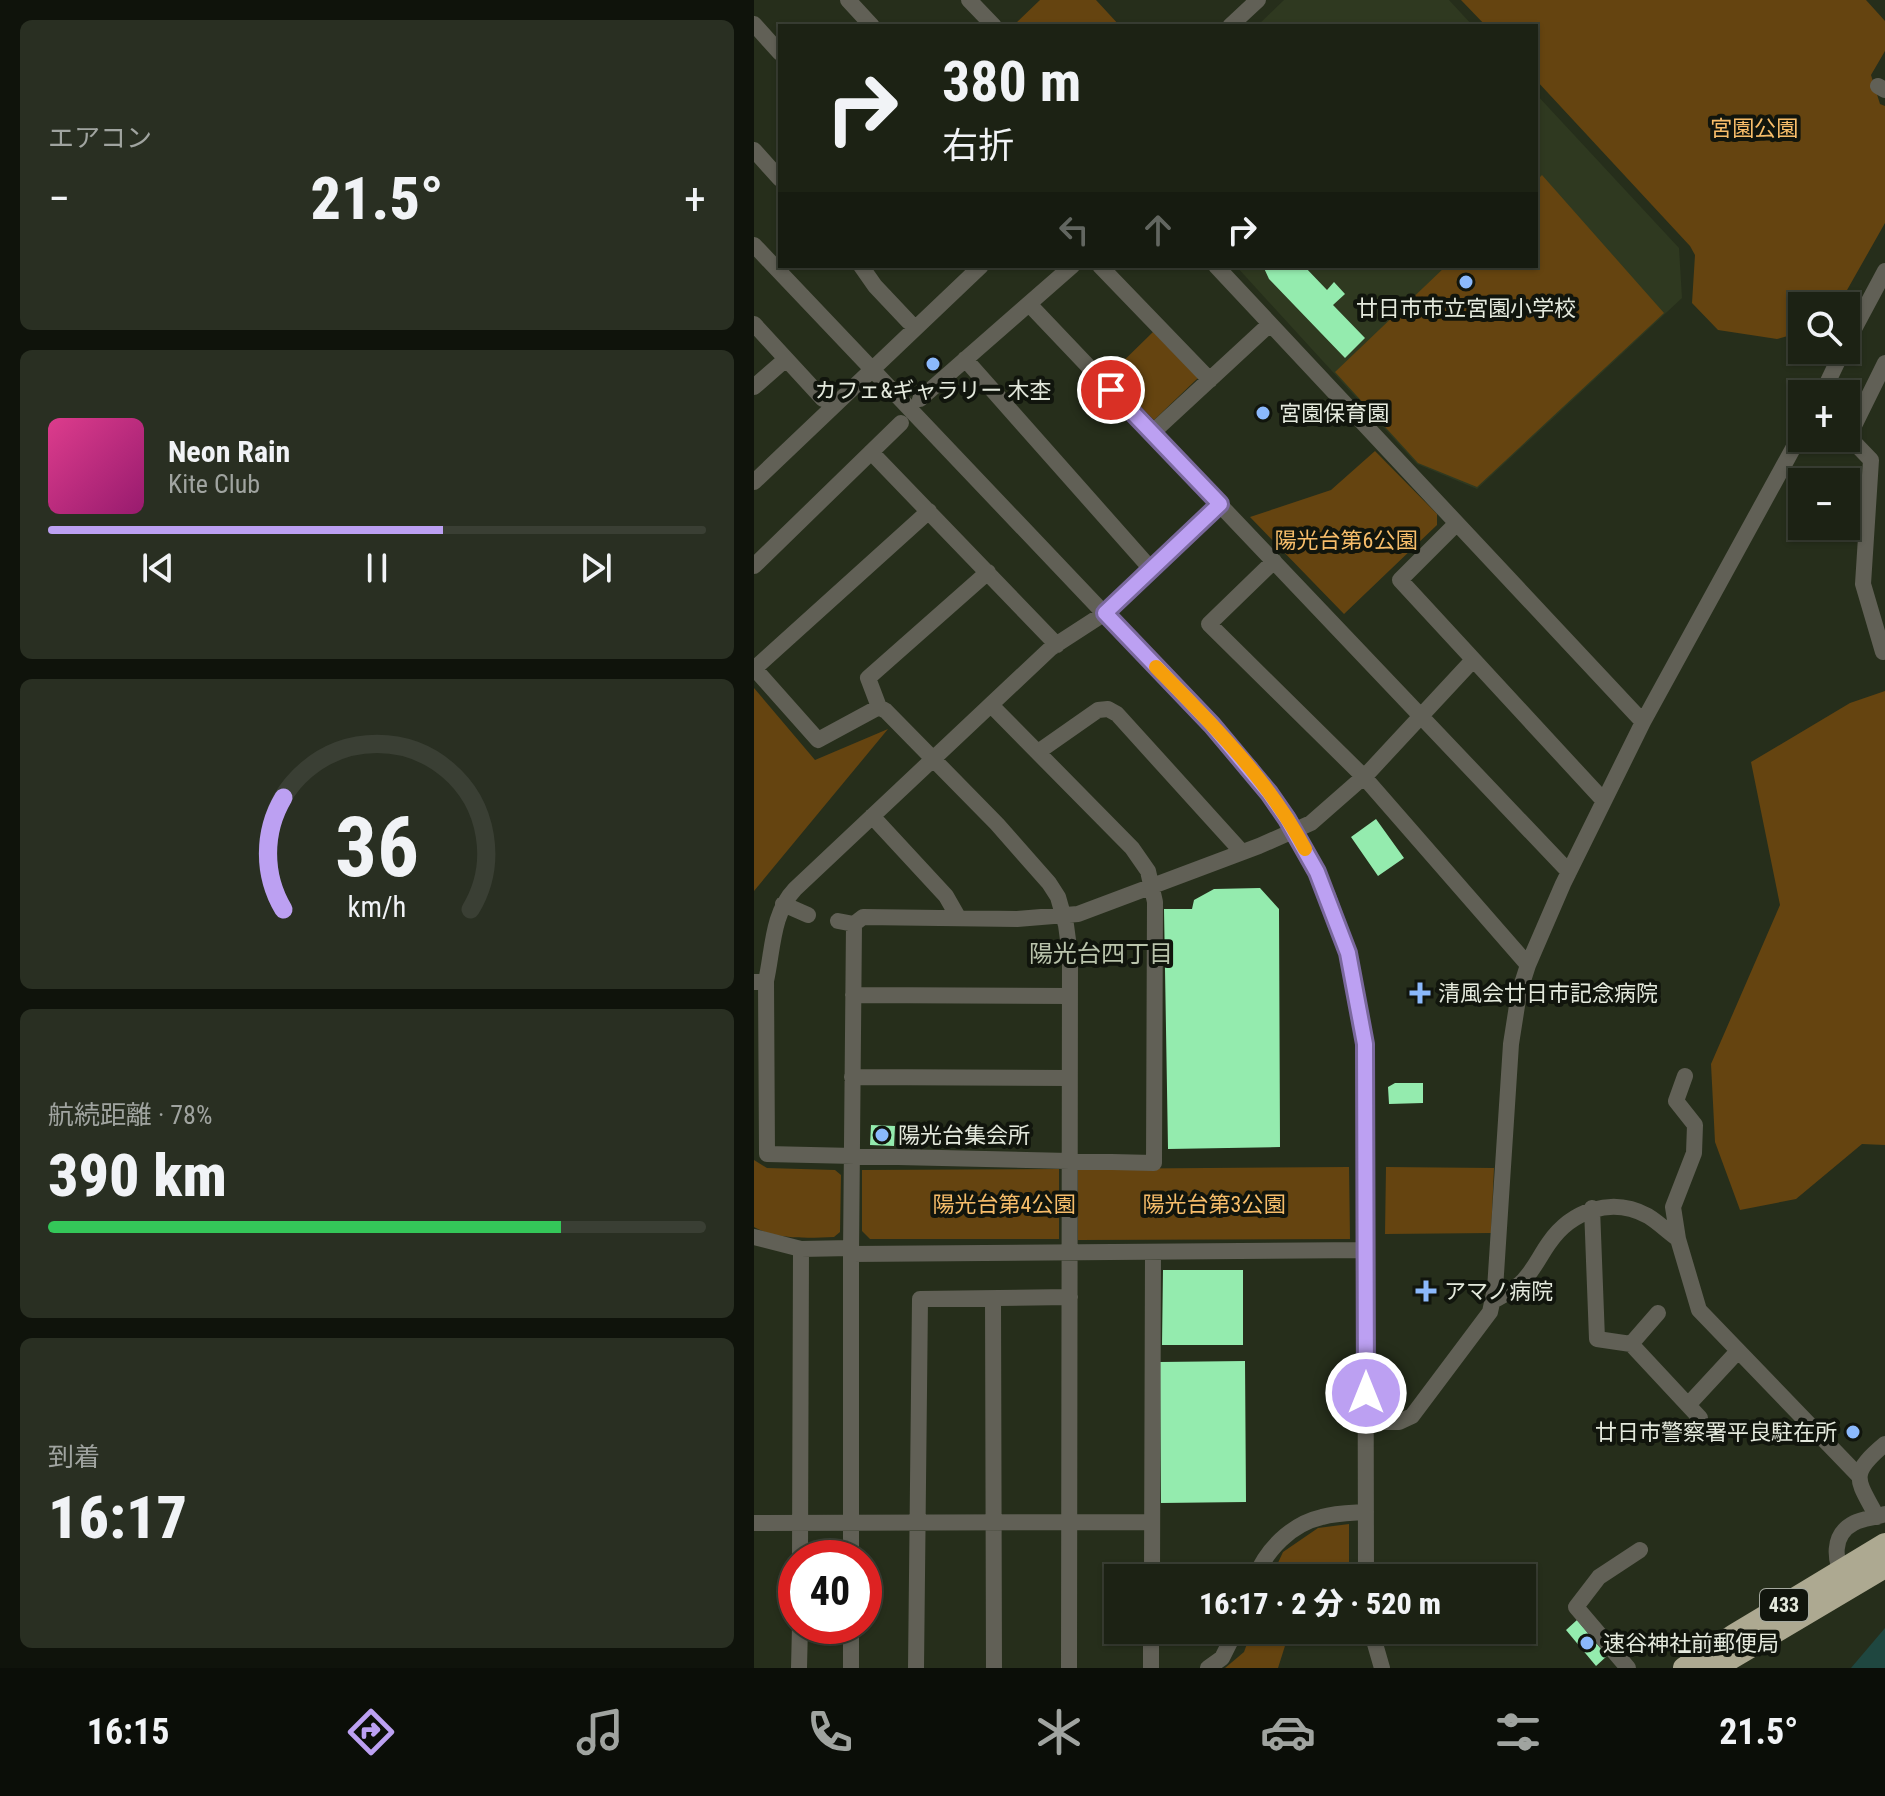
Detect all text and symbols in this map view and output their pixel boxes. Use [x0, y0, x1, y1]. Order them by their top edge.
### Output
text: 380 m [942, 49, 1081, 115]
icon: right [810, 56, 914, 160]
park label: 宮園公園 [1710, 116, 1798, 141]
text: エアコン [48, 123, 152, 153]
text: 右折 [942, 125, 1014, 167]
text: 21.5° [311, 163, 444, 234]
text: − [48, 173, 70, 225]
text: + [684, 173, 706, 225]
icon: left [1052, 208, 1096, 252]
icon: ahead [1136, 208, 1180, 252]
icon: right [1220, 208, 1264, 252]
marker: 廿日市市立宮園小学校 [1457, 273, 1475, 291]
map controls [1788, 292, 1860, 540]
button: search [1788, 292, 1860, 364]
place label: 廿日市市立宮園小学校 [1356, 296, 1576, 321]
marker: カフェ&ギャラリー 木杢 [924, 355, 942, 373]
pin [1077, 356, 1145, 424]
icon: arrive [1089, 368, 1133, 412]
place label: カフェ&ギャラリー 木杢 [814, 378, 1052, 403]
button: + [1788, 380, 1860, 452]
place label: 宮園保育園 [1279, 401, 1389, 426]
marker: 宮園保育園 [1254, 404, 1272, 422]
text: Neon Rain [168, 434, 290, 469]
button: − [1788, 468, 1860, 540]
text: Kite Club [168, 469, 260, 499]
park label: 陽光台第6公園 [1275, 528, 1417, 553]
icon: previous [136, 546, 180, 590]
icon: pause [355, 546, 399, 590]
icon: next [574, 546, 618, 590]
text: 36 [335, 799, 419, 896]
text: km/h [348, 890, 406, 924]
district label: 陽光台四丁目 [1029, 940, 1173, 968]
place label: 清風会廿日市記念病院 [1438, 981, 1658, 1006]
marker: 清風会廿日市記念病院 [1409, 982, 1431, 1004]
text: 航続距離 · 78% [48, 1100, 212, 1130]
place label: 陽光台集会所 [898, 1123, 1030, 1148]
marker: 陽光台集会所 [873, 1126, 891, 1144]
text: 390 km [48, 1140, 227, 1211]
park label: 陽光台第4公園 [933, 1192, 1075, 1217]
park label: 陽光台第3公園 [1143, 1192, 1285, 1217]
place label: アマノ病院 [1444, 1279, 1553, 1304]
marker: アマノ病院 [1415, 1280, 1437, 1302]
position arrow [1324, 1351, 1408, 1435]
place label: 廿日市警察署平良駐在所 [1595, 1420, 1837, 1445]
marker: 廿日市警察署平良駐在所 [1844, 1423, 1862, 1441]
text: 到着 [48, 1442, 100, 1472]
text: 16:17 [48, 1482, 187, 1553]
speed limit sign: 40 [778, 1540, 882, 1644]
text: 16:17 · 2 分 · 520 m [1199, 1586, 1441, 1621]
road number: 433 [1760, 1589, 1808, 1621]
place label: 速谷神社前郵便局 [1603, 1631, 1779, 1656]
marker: 速谷神社前郵便局 [1578, 1634, 1596, 1652]
icon: directions [343, 1704, 399, 1760]
icon: music [572, 1704, 628, 1760]
icon: phone [802, 1704, 858, 1760]
icon: climate [1031, 1704, 1087, 1760]
icon: car [1260, 1704, 1316, 1760]
icon: filters [1490, 1704, 1546, 1760]
text: 16:15 [87, 1711, 169, 1753]
text: 21.5° [1719, 1711, 1798, 1753]

